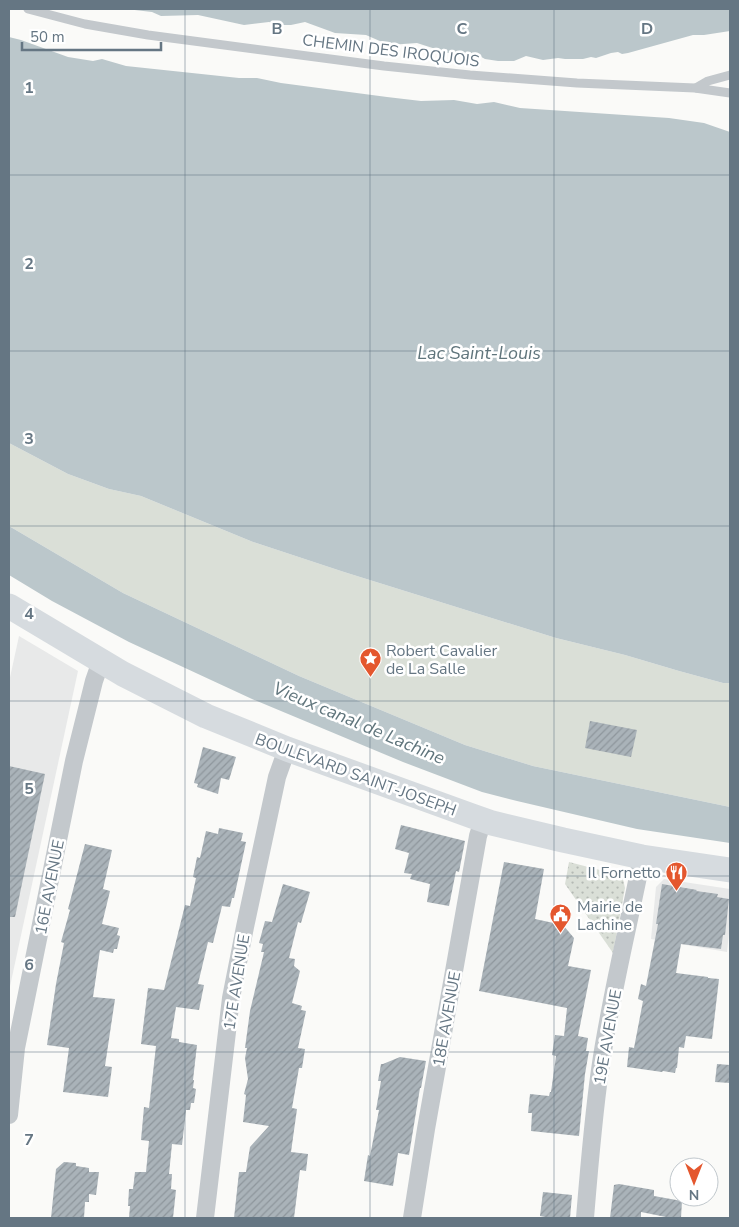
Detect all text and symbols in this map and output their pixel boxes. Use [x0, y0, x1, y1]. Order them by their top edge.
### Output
text: B [271, 18, 283, 40]
text: D [641, 18, 653, 40]
scale bar [22, 20, 161, 52]
text: 50 m [30, 27, 65, 47]
street label: CHEMIN DES IROQUOIS [301, 30, 481, 70]
text: 1 [24, 77, 34, 99]
text: 2 [24, 253, 34, 275]
water label: Lac Saint-Louis [417, 341, 541, 365]
text: 3 [24, 428, 34, 450]
text: 4 [24, 603, 34, 625]
place label: Robert Cavalier de La Salle [386, 640, 498, 680]
place icon: Robert Cavalier de La Salle [358, 647, 382, 678]
water label: Vieux canal de Lachine [269, 676, 449, 770]
street label: BOULEVARD SAINT-JOSEPH [252, 728, 459, 822]
text: 5 [24, 778, 34, 800]
street label: 16E AVENUE [30, 838, 70, 937]
restaurant icon: Il Fornetto [665, 860, 689, 891]
place label: Il Fornetto [588, 862, 661, 884]
place label: Mairie de Lachine [577, 896, 643, 936]
public building icon: Mairie de Lachine [549, 903, 573, 934]
street label: 17E AVENUE [219, 933, 255, 1032]
text: 6 [24, 954, 34, 976]
street label: 18E AVENUE [428, 970, 466, 1069]
street label: 19E AVENUE [589, 988, 627, 1087]
text: 7 [24, 1129, 34, 1151]
north arrow [669, 1157, 719, 1207]
text: N [689, 1185, 699, 1204]

